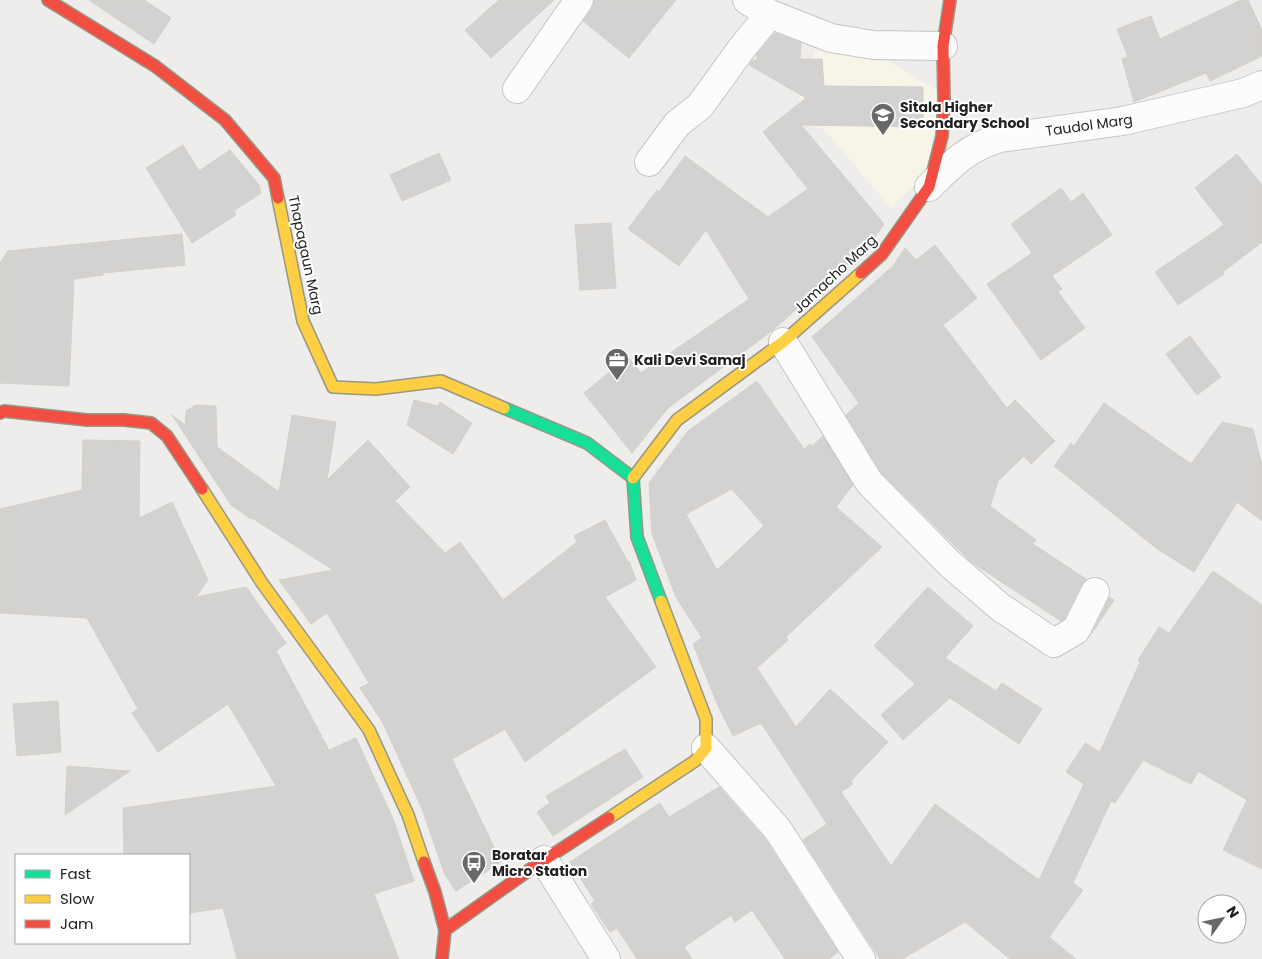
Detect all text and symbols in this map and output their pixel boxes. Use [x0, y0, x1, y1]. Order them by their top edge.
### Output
place label: Sitala Higher Secondary School [900, 97, 1029, 133]
school or university icon: Sitala Higher Secondary School [870, 102, 896, 136]
street label: Taudol Marg [1044, 109, 1134, 141]
street label: Thapagaun Marg [284, 193, 328, 317]
street label: Jamacho Marg [789, 230, 881, 318]
office icon: Kali Devi Samaj [604, 347, 630, 381]
place label: Kali Devi Samaj [634, 350, 746, 370]
place label: Boratar Micro Station [492, 845, 587, 881]
bus stop icon: Boratar Micro Station [461, 850, 487, 884]
legend [15, 854, 190, 944]
text: Fast [60, 863, 91, 884]
text: Slow [60, 888, 95, 909]
north arrow [1197, 894, 1247, 944]
text: N [1222, 902, 1244, 922]
text: Jam [60, 913, 94, 934]

